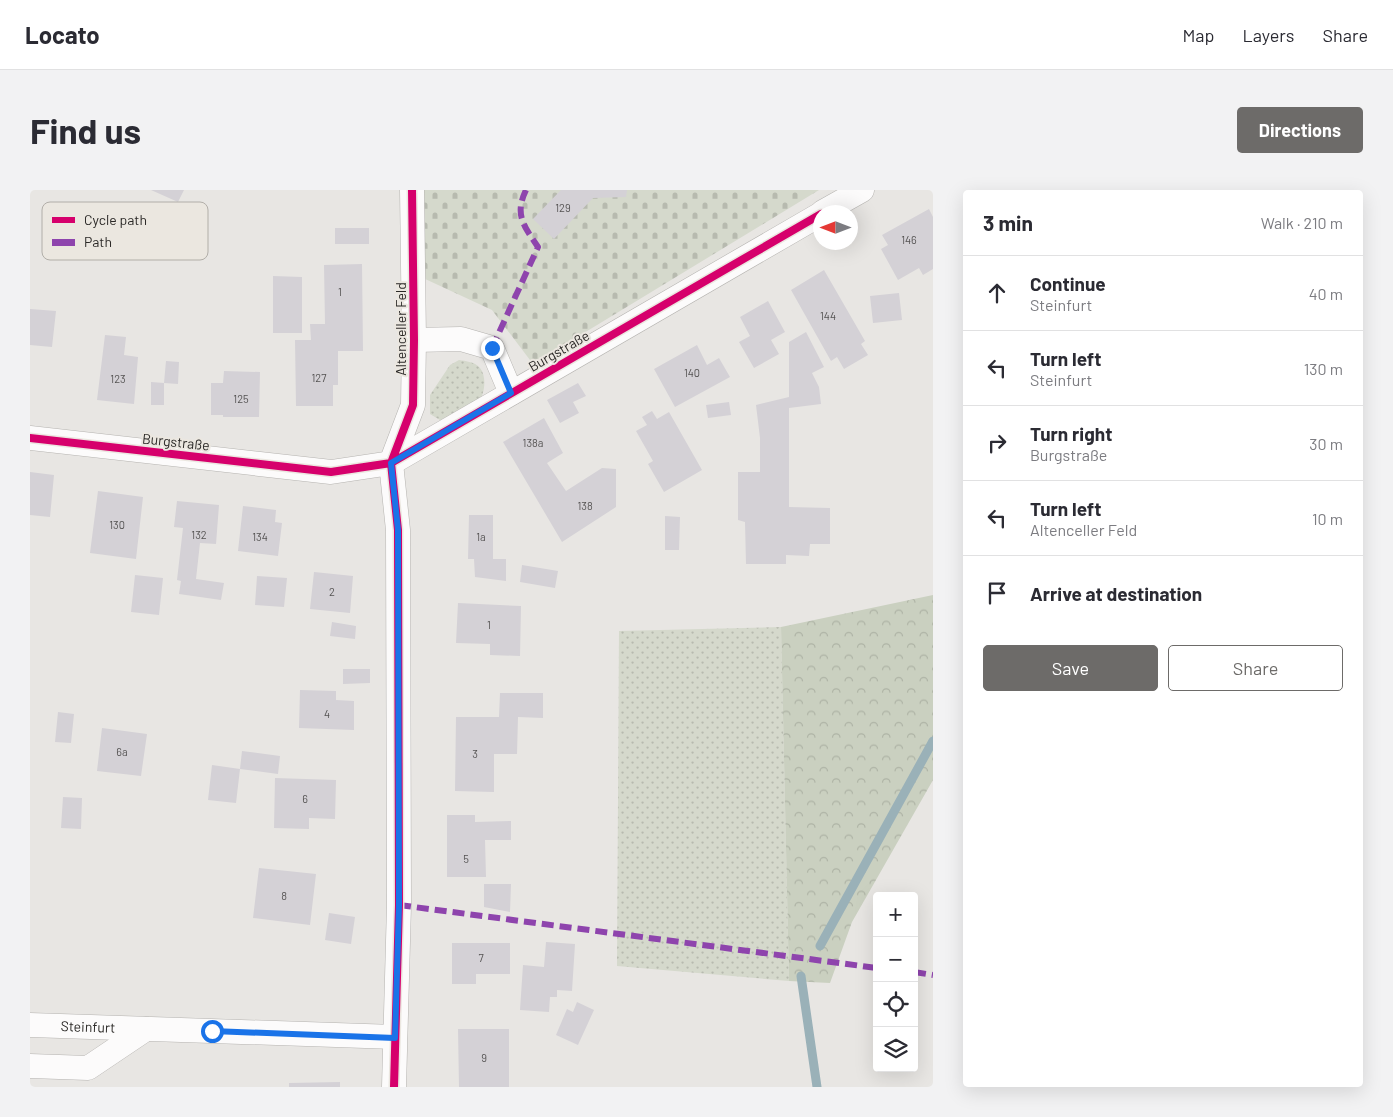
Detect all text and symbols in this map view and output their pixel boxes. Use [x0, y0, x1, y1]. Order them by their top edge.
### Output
text: Locato [25, 20, 100, 49]
text: Map [1182, 24, 1214, 46]
text: Layers [1242, 24, 1295, 46]
text: Share [1323, 24, 1368, 46]
button: Directions [1237, 107, 1363, 153]
text: Find us [30, 109, 141, 151]
house number: 129 [555, 201, 571, 214]
legend [42, 202, 208, 260]
north arrow [813, 205, 858, 250]
text: 3 min [983, 210, 1033, 235]
text: Cycle path [84, 211, 147, 228]
text: Walk · 210 m [1261, 213, 1343, 232]
text: Path [84, 233, 112, 250]
house number: 146 [901, 233, 917, 246]
text: Continue [1030, 272, 1106, 295]
icon: ahead [983, 279, 1011, 307]
street label: Altenceller Feld [392, 282, 409, 376]
text: 40 m [1309, 284, 1343, 303]
house number: 1 [338, 285, 342, 298]
text: Steinfurt [1030, 295, 1092, 314]
house number: 144 [820, 309, 836, 322]
street label: Burgstraße [525, 326, 592, 375]
route end [481, 337, 504, 360]
text: Turn left [1030, 347, 1101, 370]
icon: left [983, 354, 1011, 382]
text: 130 m [1304, 359, 1343, 378]
house number: 140 [684, 366, 700, 379]
text: Steinfurt [1030, 370, 1092, 389]
house number: 127 [312, 371, 326, 384]
house number: 123 [110, 372, 126, 385]
house number: 125 [233, 392, 249, 405]
text: Turn right [1030, 422, 1112, 445]
icon: right [983, 429, 1011, 457]
street label: Burgstraße [141, 430, 211, 453]
text: 30 m [1309, 434, 1343, 453]
house number: 138a [523, 436, 543, 449]
text: Burgstraße [1030, 445, 1107, 464]
text: Turn left [1030, 497, 1101, 520]
house number: 138 [577, 499, 593, 512]
icon: left [983, 504, 1011, 532]
text: 10 m [1312, 509, 1343, 528]
house number: 130 [109, 518, 125, 531]
text: Altenceller Feld [1030, 520, 1137, 539]
house number: 132 [191, 528, 207, 541]
house number: 134 [252, 530, 268, 543]
house number: 1a [476, 530, 486, 543]
icon: arrive [983, 579, 1011, 607]
text: Arrive at destination [1030, 582, 1202, 605]
house number: 2 [329, 585, 335, 598]
house number: 1 [487, 618, 491, 631]
button: Save [983, 645, 1158, 691]
button: Share [1168, 645, 1343, 691]
house number: 4 [324, 707, 330, 720]
house number: 6a [116, 745, 128, 758]
house number: 3 [472, 747, 478, 760]
house number: 6 [302, 792, 308, 805]
house number: 5 [463, 852, 469, 865]
house number: 8 [281, 889, 287, 902]
map controls [873, 892, 918, 1072]
button: + [873, 892, 918, 937]
button: − [873, 937, 918, 982]
house number: 7 [478, 951, 484, 964]
button: locate [873, 982, 918, 1027]
street label: Steinfurt [60, 1017, 116, 1036]
route start [201, 1020, 224, 1043]
button: layers [873, 1027, 918, 1072]
house number: 9 [481, 1051, 487, 1064]

